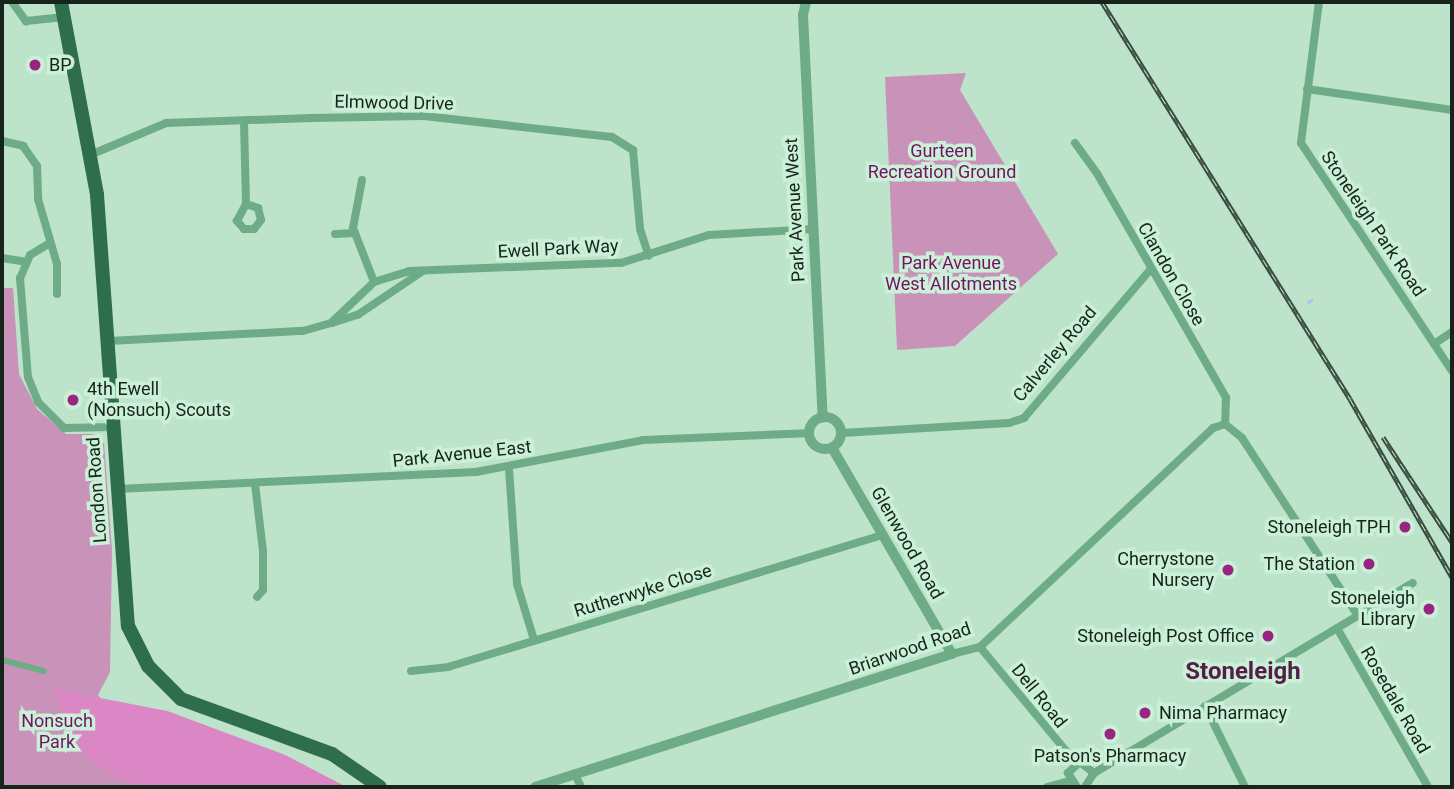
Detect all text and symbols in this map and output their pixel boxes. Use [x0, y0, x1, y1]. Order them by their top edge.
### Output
place label: BP [49, 54, 72, 76]
marker: BP [27, 57, 43, 73]
street label: Elmwood Drive [334, 91, 454, 115]
street label: Park Avenue West [780, 137, 810, 283]
park label: Gurteen Recreation Ground [868, 141, 1016, 184]
street label: Stoneleigh Park Road [1316, 147, 1430, 301]
street label: Clandon Close [1133, 218, 1209, 330]
street label: Ewell Park Way [497, 235, 619, 263]
park label: Park Avenue West Allotments [885, 253, 1017, 296]
street label: Calverley Road [1009, 302, 1101, 406]
place label: 4th Ewell (Nonsuch) Scouts [87, 379, 231, 422]
marker: 4th Ewell (Nonsuch) Scouts [65, 392, 81, 408]
street label: London Road [83, 436, 111, 544]
street label: Park Avenue East [392, 436, 532, 472]
street label: Glenwood Road [866, 483, 948, 603]
place label: Stoneleigh TPH [1267, 516, 1391, 538]
marker: Stoneleigh TPH [1397, 519, 1413, 535]
place label: Cherrystone Nursery [1117, 549, 1214, 592]
place label: The Station [1263, 553, 1355, 575]
marker: The Station [1361, 556, 1377, 572]
street label: Rutherwyke Close [572, 560, 714, 622]
marker: Cherrystone Nursery [1220, 562, 1236, 578]
place label: Stoneleigh Library [1331, 588, 1415, 630]
marker: Stoneleigh Library [1421, 601, 1437, 617]
street label: Briarwood Road [846, 618, 974, 680]
place label: Stoneleigh Post Office [1077, 625, 1254, 647]
marker: Stoneleigh Post Office [1260, 628, 1276, 644]
street label: Rosedale Road [1356, 643, 1434, 757]
district label: Stoneleigh [1185, 658, 1301, 686]
street label: Dell Road [1007, 660, 1071, 732]
place label: Nima Pharmacy [1159, 702, 1287, 724]
marker: Nima Pharmacy [1137, 705, 1153, 721]
park label: Nonsuch Park [21, 711, 93, 754]
marker: Patson's Pharmacy [1102, 726, 1118, 742]
place label: Patson's Pharmacy [1034, 745, 1186, 767]

